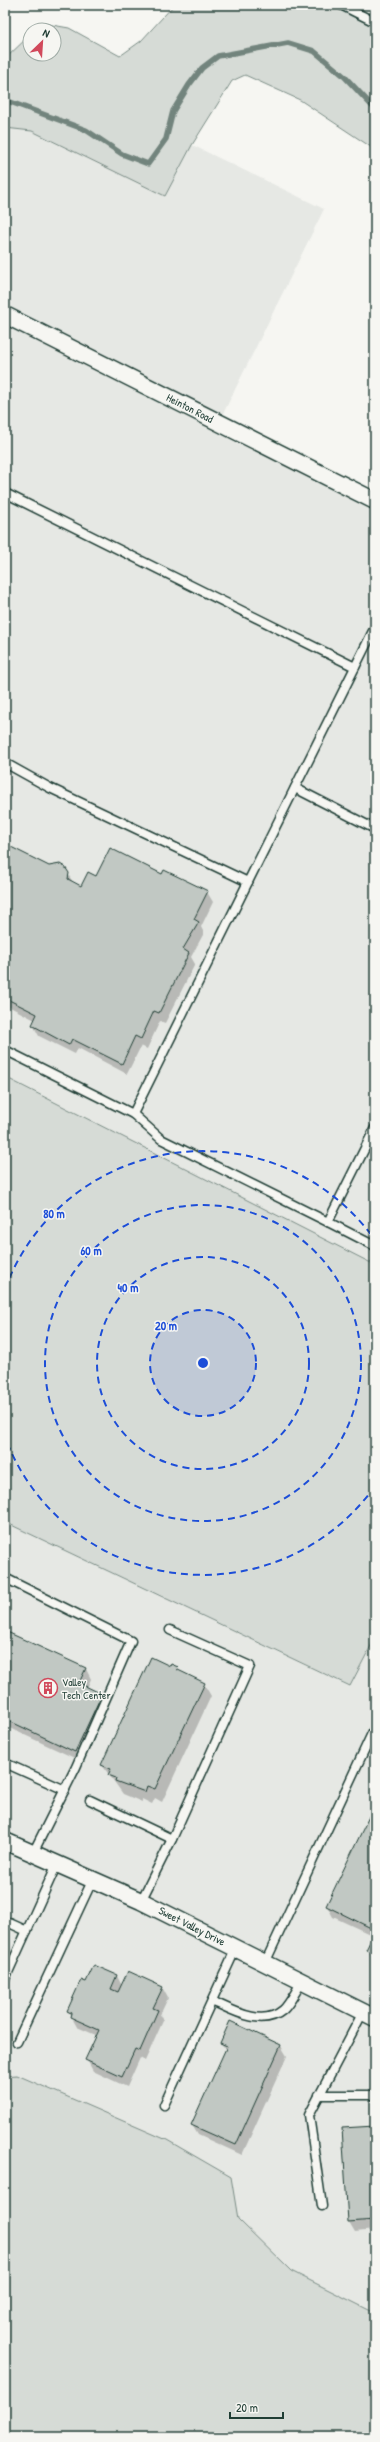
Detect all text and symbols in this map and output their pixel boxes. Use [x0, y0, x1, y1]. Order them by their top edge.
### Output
north arrow [22, 22, 62, 62]
text: N [41, 25, 52, 41]
street label: Heinton Road [164, 390, 216, 426]
text: 80 m [43, 1205, 65, 1222]
text: 60 m [80, 1242, 102, 1259]
text: 40 m [118, 1279, 138, 1296]
text: 20 m [155, 1317, 177, 1334]
centre of rings [196, 1356, 210, 1370]
place label: Valley Tech Center [62, 1675, 111, 1702]
building icon: Valley Tech Center [37, 1677, 59, 1699]
street label: Sweet Valley Drive [156, 1903, 228, 1949]
scale bar [230, 2394, 283, 2420]
text: 20 m [236, 2399, 258, 2416]

